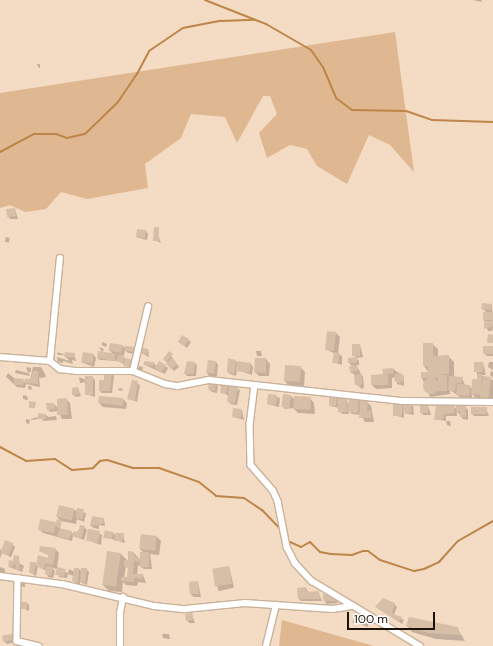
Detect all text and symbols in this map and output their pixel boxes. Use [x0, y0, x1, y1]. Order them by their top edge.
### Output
scale bar [349, 604, 437, 630]
text: 100 m [354, 611, 388, 627]

